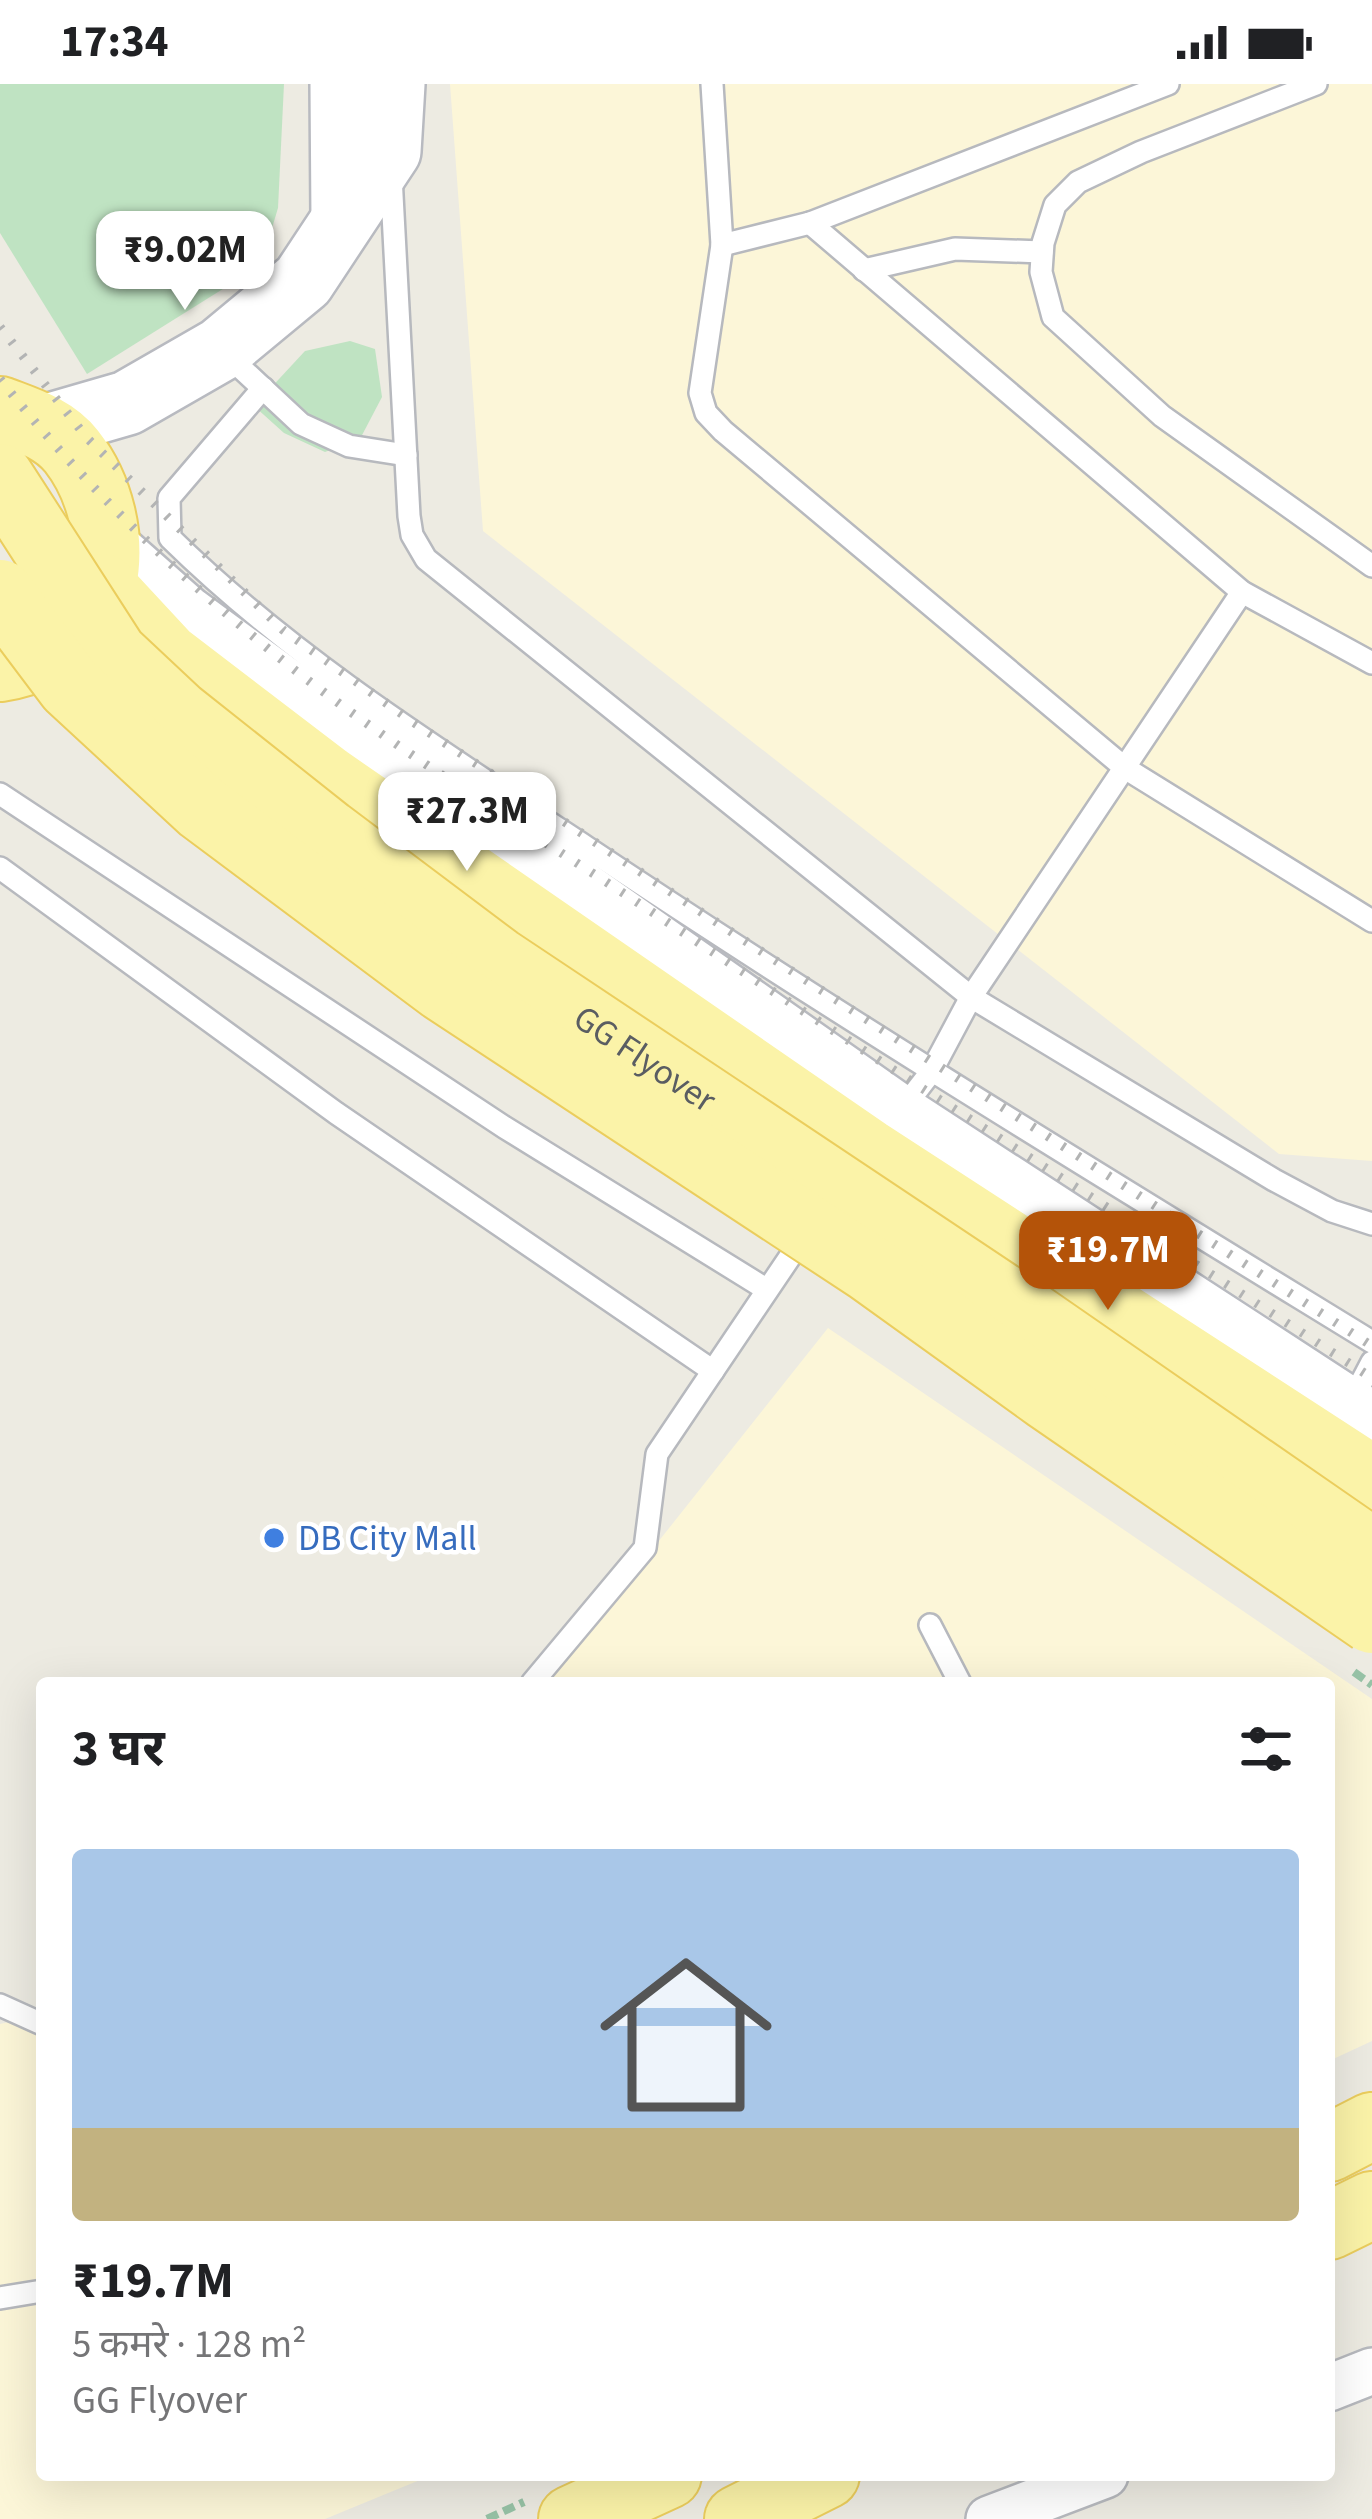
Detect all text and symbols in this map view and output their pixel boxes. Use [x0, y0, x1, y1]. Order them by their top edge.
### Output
text: 17:34 [60, 10, 169, 74]
pin: ₹9.02M [87, 211, 283, 313]
text: ₹9.02M [123, 222, 247, 278]
pin: ₹27.3M [369, 772, 565, 874]
text: ₹27.3M [405, 783, 529, 839]
street label: GG Flyover [564, 993, 727, 1125]
pin: ₹19.7M [1010, 1211, 1206, 1313]
text: ₹19.7M [1046, 1222, 1170, 1278]
place label: DB City Mall [298, 1513, 477, 1564]
marker: DB City Mall [261, 1525, 287, 1551]
text: 3 घर [72, 1713, 165, 1785]
icon: filters [1233, 1716, 1299, 1782]
icon: home [578, 1927, 794, 2143]
text: ₹19.7M [72, 2245, 234, 2317]
text: 5 कमरे · 128 m² [72, 2317, 306, 2373]
text: GG Flyover [72, 2373, 247, 2429]

